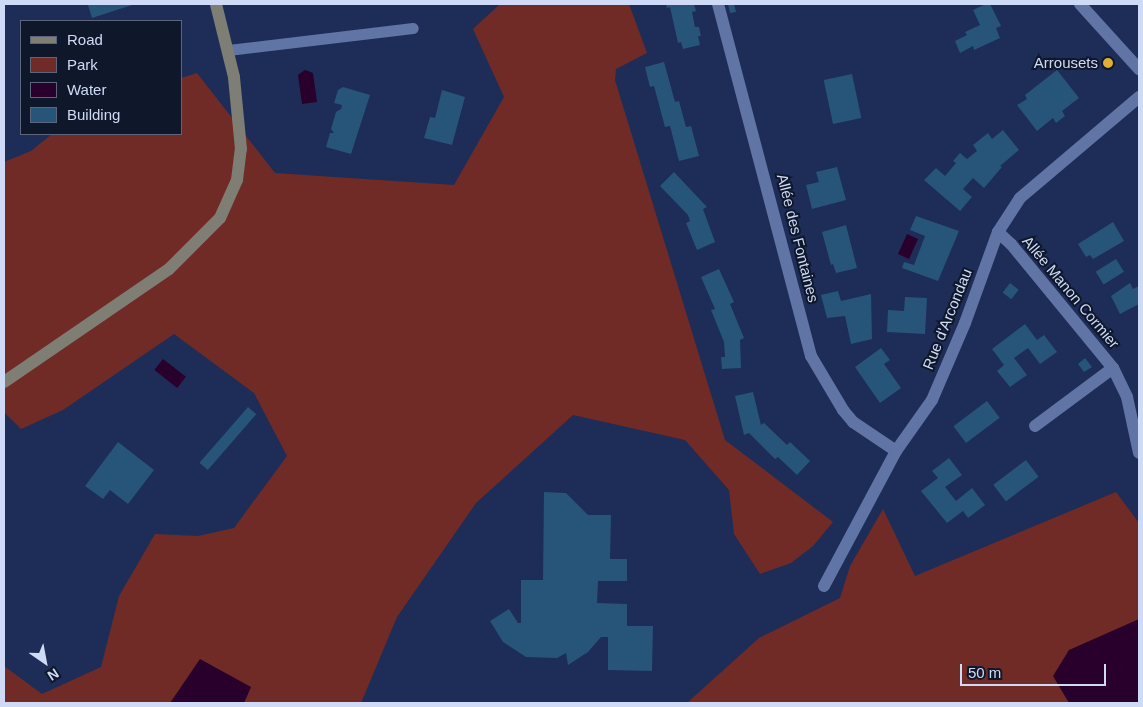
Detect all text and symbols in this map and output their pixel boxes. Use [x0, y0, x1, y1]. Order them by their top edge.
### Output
legend [20, 20, 182, 135]
text: Road [67, 31, 103, 48]
place label: Arrousets [1034, 54, 1098, 72]
text: Park [67, 56, 98, 73]
marker: Arrousets [1102, 57, 1114, 69]
text: Water [67, 81, 106, 98]
text: Building [67, 106, 120, 123]
street label: Allée des Fontaines [773, 172, 823, 304]
street label: Allée Manon Cormier [1019, 232, 1123, 352]
street label: Rue d'Arcondau [919, 266, 975, 372]
north arrow [20, 637, 70, 687]
scale bar [963, 654, 1109, 686]
text: 50 m [968, 664, 1001, 681]
text: N [45, 665, 62, 684]

